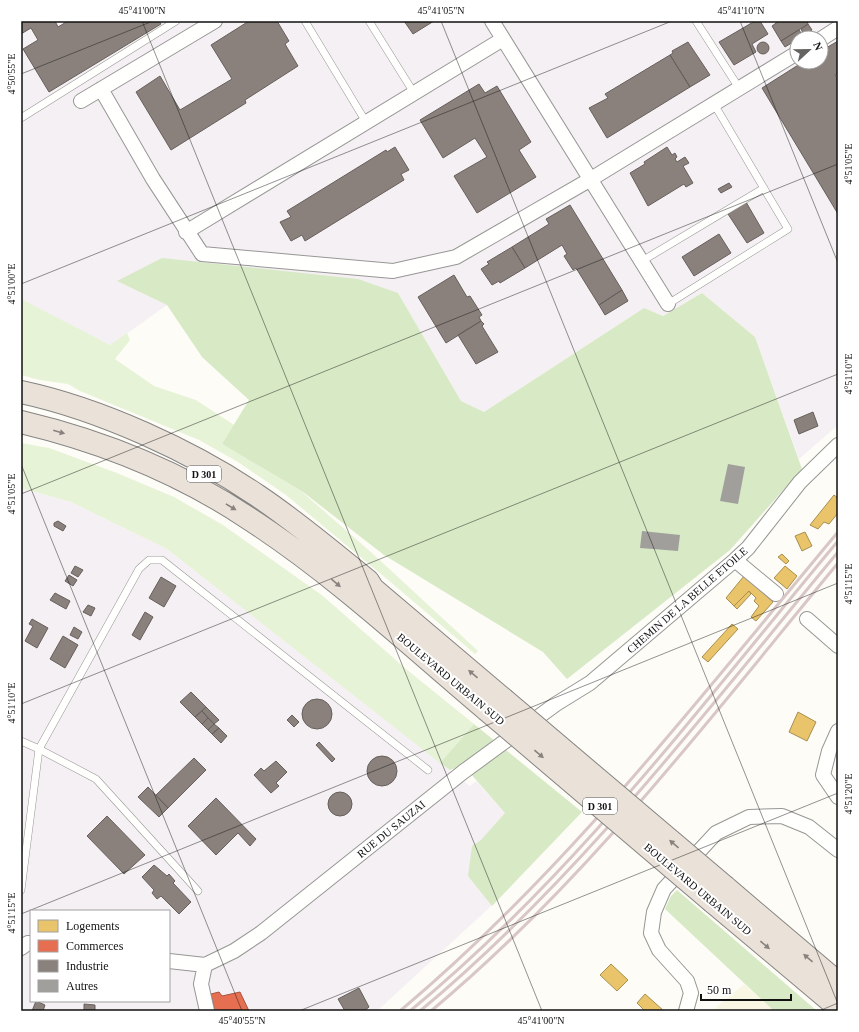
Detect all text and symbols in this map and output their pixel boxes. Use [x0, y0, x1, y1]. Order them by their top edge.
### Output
text: 45°41'00"N [118, 5, 166, 16]
text: 45°41'05"N [417, 5, 465, 16]
text: 45°41'10"N [717, 5, 765, 16]
north arrow [789, 30, 829, 70]
text: N [811, 40, 825, 52]
text: 4°50'55"E [6, 54, 17, 95]
text: 4°51'05"E [843, 144, 854, 185]
text: 4°51'00"E [6, 264, 17, 305]
text: 4°51'10"E [843, 354, 854, 395]
one-way arrow [53, 429, 65, 435]
road number: D 301 [187, 466, 221, 482]
text: 4°51'05"E [6, 474, 17, 515]
one-way arrow [226, 503, 236, 511]
street label: CHEMIN DE LA BELLE ETOILE [624, 544, 750, 656]
text: 4°51'15"E [843, 564, 854, 605]
one-way arrow [331, 578, 341, 587]
street label: BOULEVARD URBAIN SUD [395, 631, 507, 727]
one-way arrow [468, 669, 478, 678]
text: 4°51'10"E [6, 683, 17, 724]
one-way arrow [533, 749, 544, 758]
text: 4°51'20"E [843, 774, 854, 815]
street label: RUE DU SAUZAI [355, 798, 428, 860]
road number: D 301 [583, 798, 617, 814]
one-way arrow [669, 839, 679, 848]
street label: BOULEVARD URBAIN SUD [642, 841, 754, 937]
text: 4°51'15"E [6, 893, 17, 934]
legend [30, 910, 170, 1002]
text: Logements [66, 919, 120, 933]
text: Commerces [66, 939, 124, 953]
one-way arrow [760, 940, 769, 949]
one-way arrow [803, 953, 814, 962]
text: Industrie [66, 959, 109, 973]
scale bar [701, 976, 791, 1002]
text: Autres [66, 979, 98, 993]
text: 50 m [707, 983, 732, 997]
text: 45°40'55"N [218, 1015, 266, 1026]
text: 45°41'00"N [517, 1015, 565, 1026]

